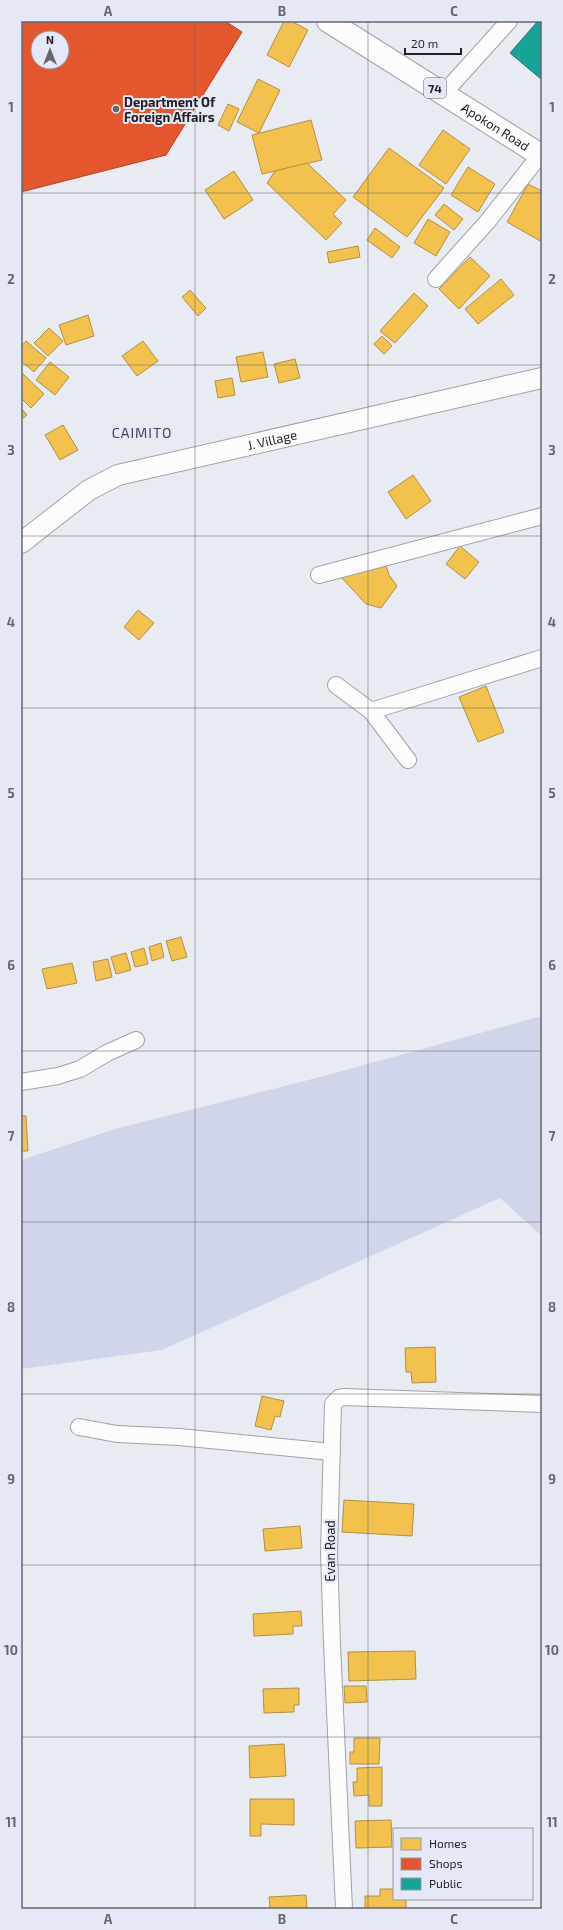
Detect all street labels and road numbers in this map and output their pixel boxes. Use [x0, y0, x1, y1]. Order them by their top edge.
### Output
road number: 74 [424, 78, 446, 98]
street label: Apokon Road [459, 99, 532, 154]
street label: J. Village [246, 426, 298, 453]
street label: Evan Road [322, 1520, 338, 1582]

